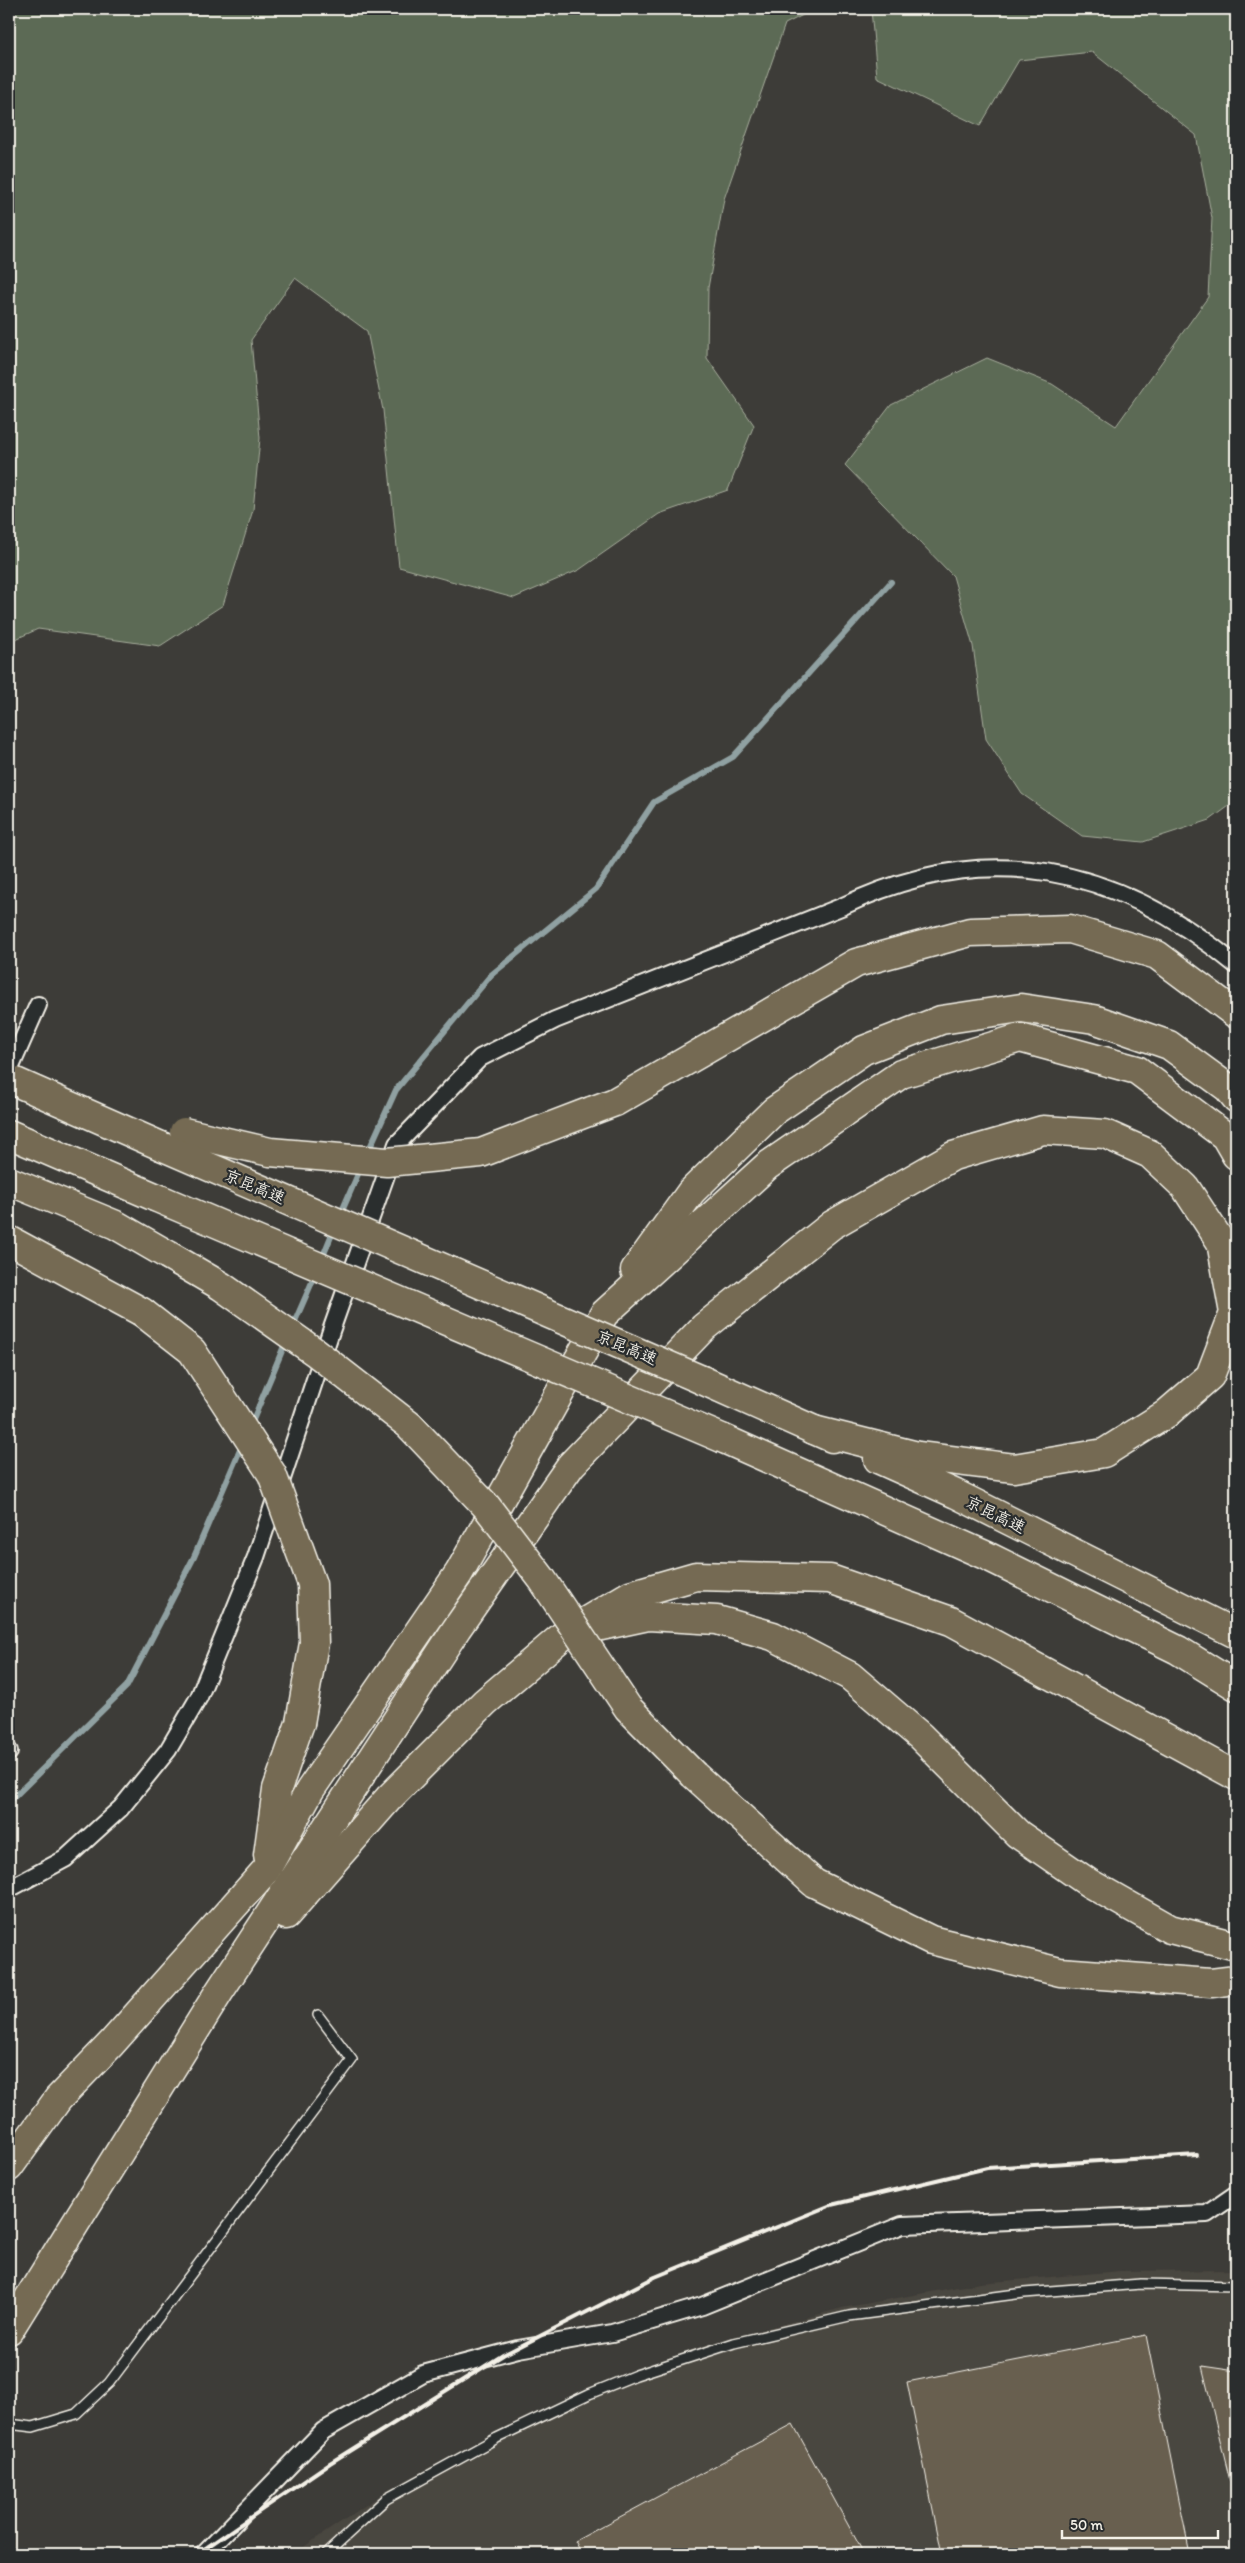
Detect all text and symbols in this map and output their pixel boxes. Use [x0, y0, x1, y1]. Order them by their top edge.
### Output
street label: 京昆高速 [222, 1165, 288, 1208]
street label: 京昆高速 [594, 1326, 660, 1369]
street label: 京昆高速 [963, 1492, 1029, 1537]
scale bar [1062, 2508, 1219, 2540]
text: 50 m [1070, 2516, 1103, 2534]

